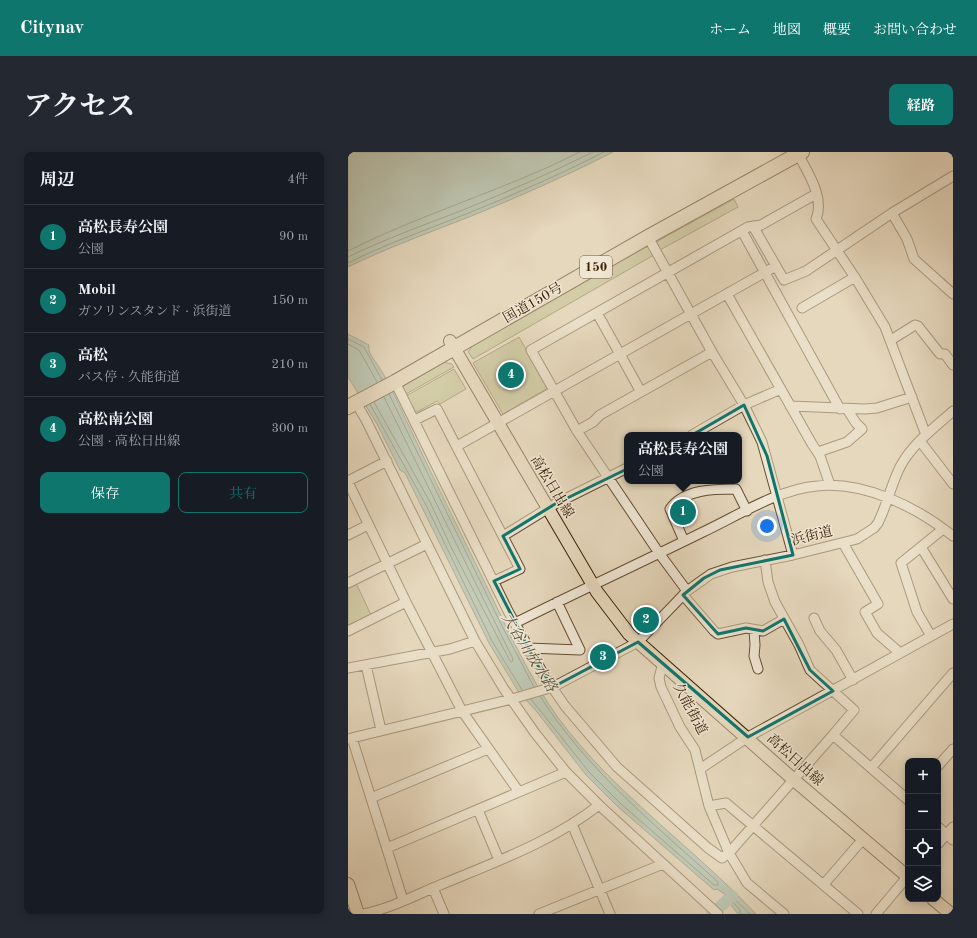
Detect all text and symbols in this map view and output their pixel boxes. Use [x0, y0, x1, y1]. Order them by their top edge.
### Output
text: Citynav [20, 19, 84, 38]
text: ホーム [709, 23, 751, 37]
text: 地図 [773, 23, 801, 37]
text: 概要 [823, 23, 851, 37]
text: お問い合わせ [873, 23, 957, 37]
button: 経路 [889, 84, 953, 125]
text: アクセス [24, 94, 135, 122]
text: 周辺 [40, 172, 74, 189]
text: 4件 [287, 173, 308, 186]
text: 高松長寿公園 [78, 221, 168, 236]
text: 1 [49, 230, 57, 243]
text: 90 m [279, 230, 308, 243]
text: 公園 [78, 243, 104, 256]
road number: 150 [580, 256, 612, 278]
street label: 国道150号 [500, 279, 565, 326]
text: Mobil [78, 283, 116, 298]
text: 2 [49, 294, 57, 307]
text: 150 m [271, 294, 308, 307]
text: ガソリンスタンド · 浜街道 [78, 305, 232, 318]
text: 高松 [78, 349, 108, 364]
text: 3 [49, 358, 57, 371]
text: 210 m [271, 358, 308, 371]
pin: 4 [498, 360, 524, 390]
text: バス停 · 久能街道 [78, 371, 180, 384]
text: 高松南公園 [78, 413, 153, 428]
text: 4 [49, 422, 57, 435]
text: 300 m [271, 422, 308, 435]
popup [624, 432, 742, 484]
text: 公園 · 高松日出線 [78, 435, 180, 448]
text: 高松長寿公園 [638, 443, 728, 458]
street label: 高松日出線 [528, 453, 577, 521]
text: 公園 [638, 465, 664, 478]
button: 保存 [40, 472, 170, 513]
button: 共有 [178, 472, 308, 513]
pin: 1 [670, 497, 696, 527]
your location [757, 516, 777, 536]
street label: 浜街道 [790, 523, 834, 548]
pin: 2 [633, 605, 659, 635]
water label: 大谷川放水路 [498, 610, 560, 696]
pin: 3 [590, 642, 616, 672]
street label: 久能街道 [671, 681, 710, 737]
street label: 高松日出線 [764, 731, 826, 789]
map controls [905, 758, 941, 902]
button: + [905, 758, 941, 794]
button: − [905, 794, 941, 830]
button: locate [905, 830, 941, 866]
button: layers [905, 866, 941, 902]

